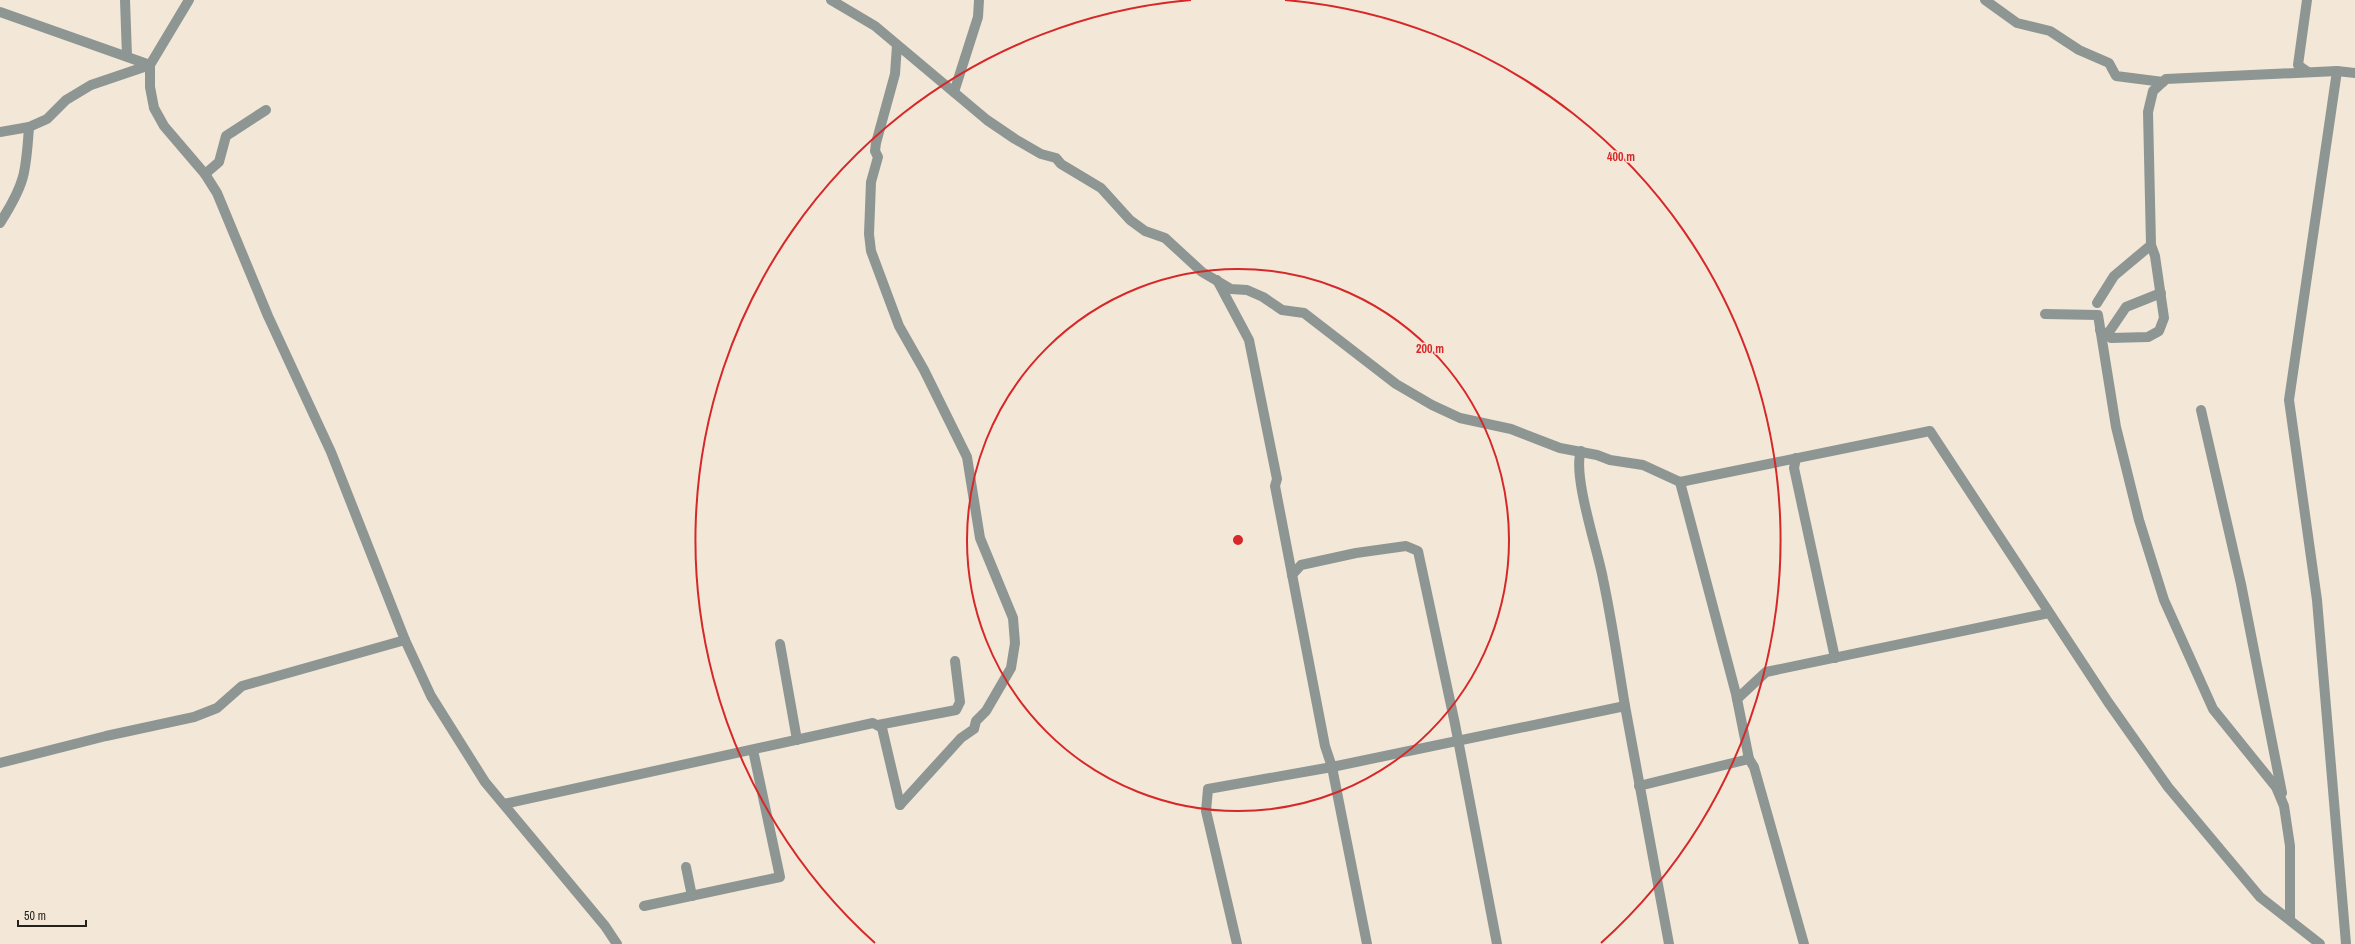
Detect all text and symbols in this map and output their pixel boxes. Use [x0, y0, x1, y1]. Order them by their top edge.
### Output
text: 400 m [1607, 149, 1635, 165]
text: 200 m [1416, 341, 1444, 357]
centre of rings [1231, 533, 1245, 547]
scale bar [18, 902, 86, 928]
text: 50 m [24, 908, 46, 924]

